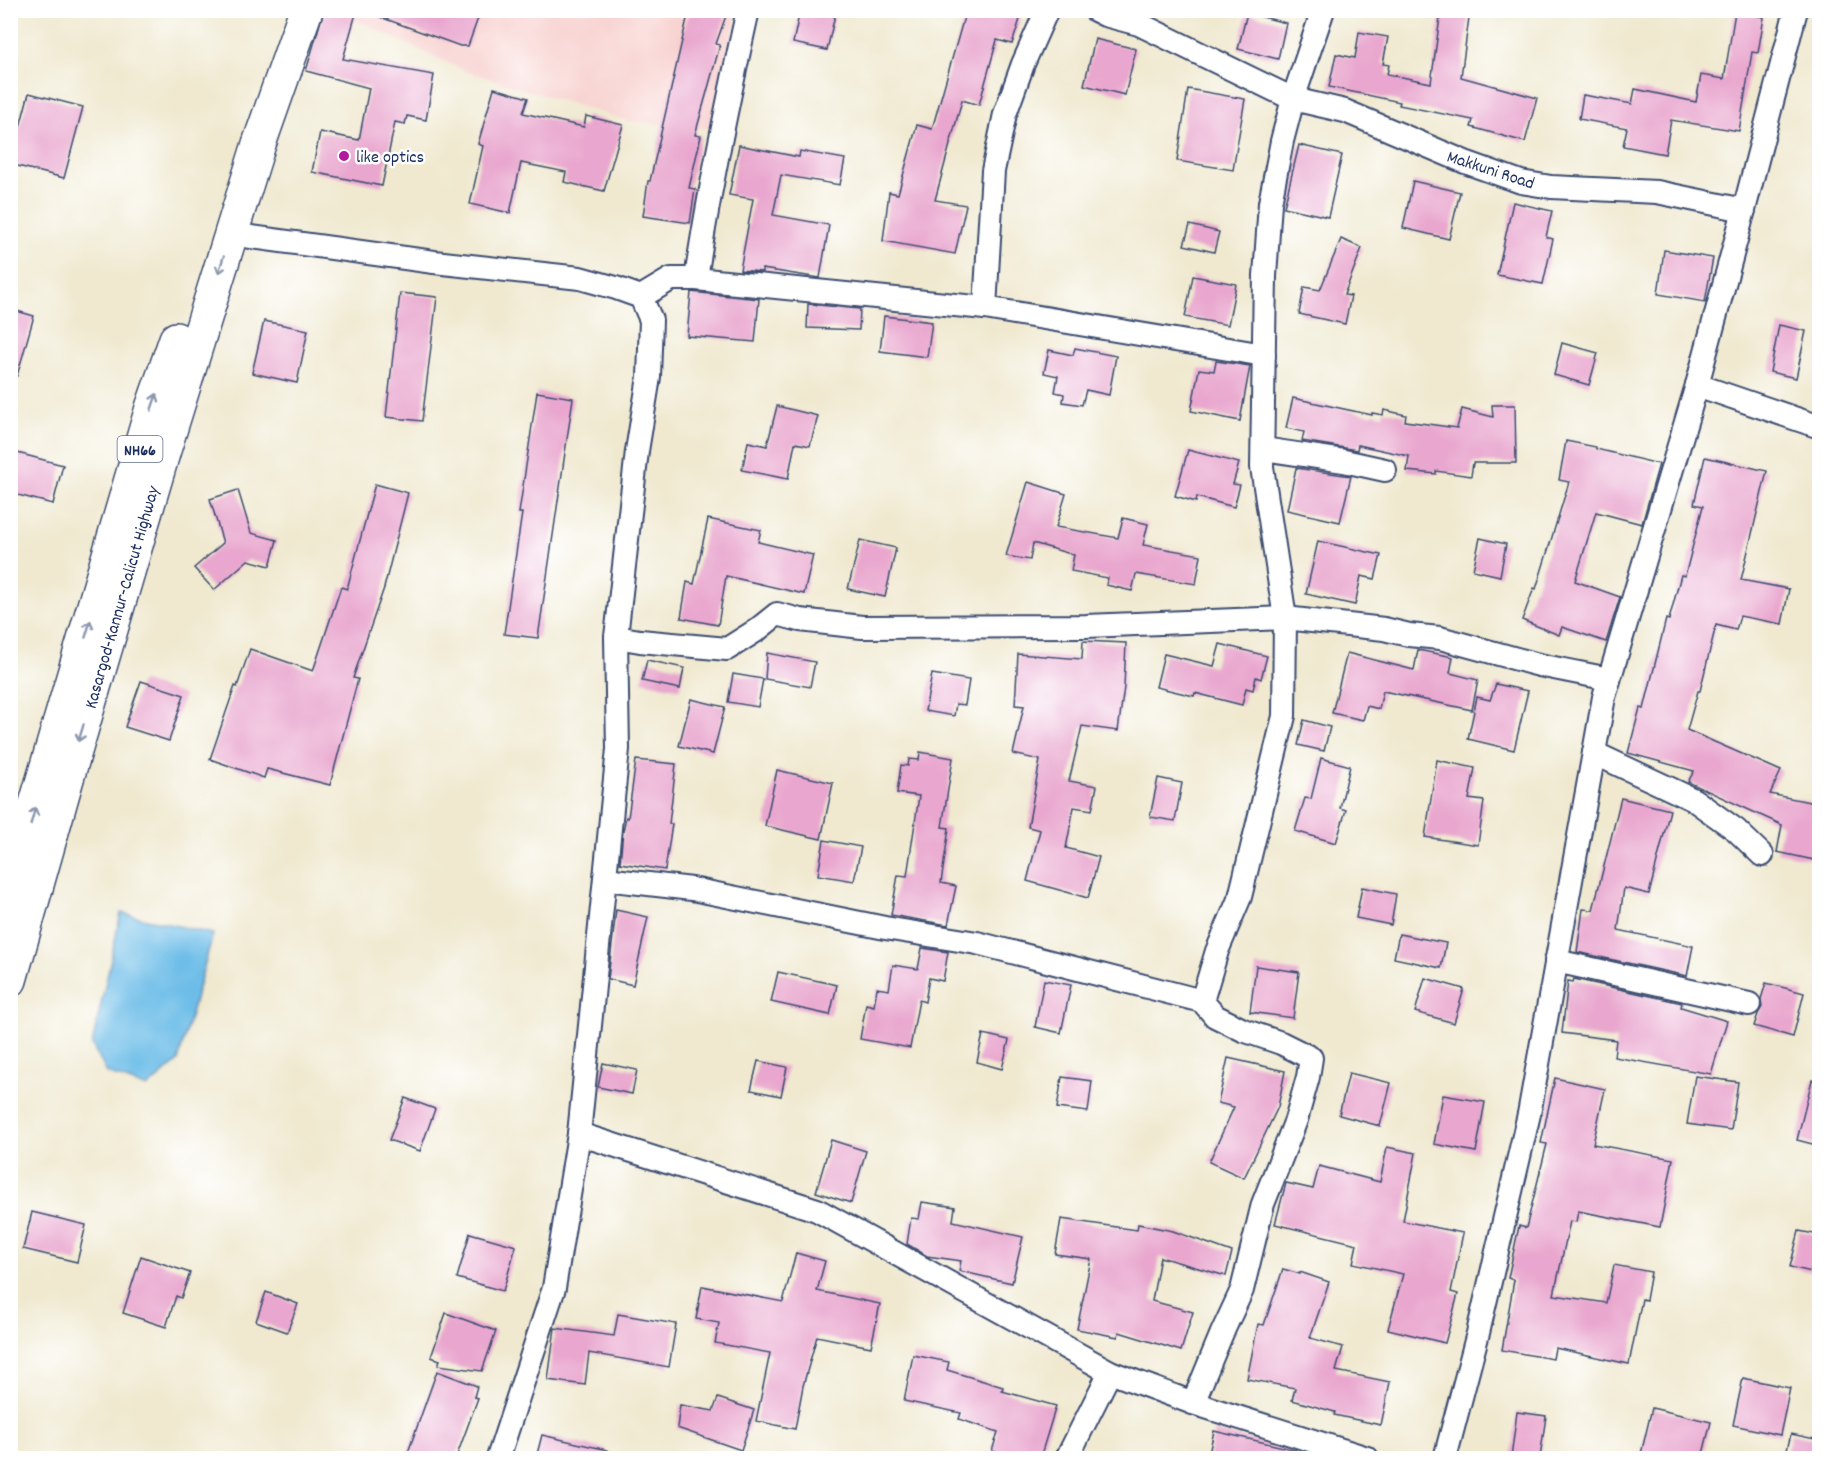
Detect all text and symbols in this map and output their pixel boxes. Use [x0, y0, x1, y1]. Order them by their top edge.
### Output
street label: Makkuni Road [1443, 145, 1537, 197]
place label: like optics [356, 146, 424, 171]
marker: like optics [337, 149, 351, 163]
one-way arrow [215, 255, 226, 274]
one-way arrow [150, 393, 161, 412]
road number: NH66 [118, 436, 162, 462]
street label: Kasargod-Kannur-Calicut Highway [80, 483, 167, 712]
one-way arrow [83, 620, 94, 639]
one-way arrow [75, 723, 86, 742]
one-way arrow [28, 807, 39, 826]

